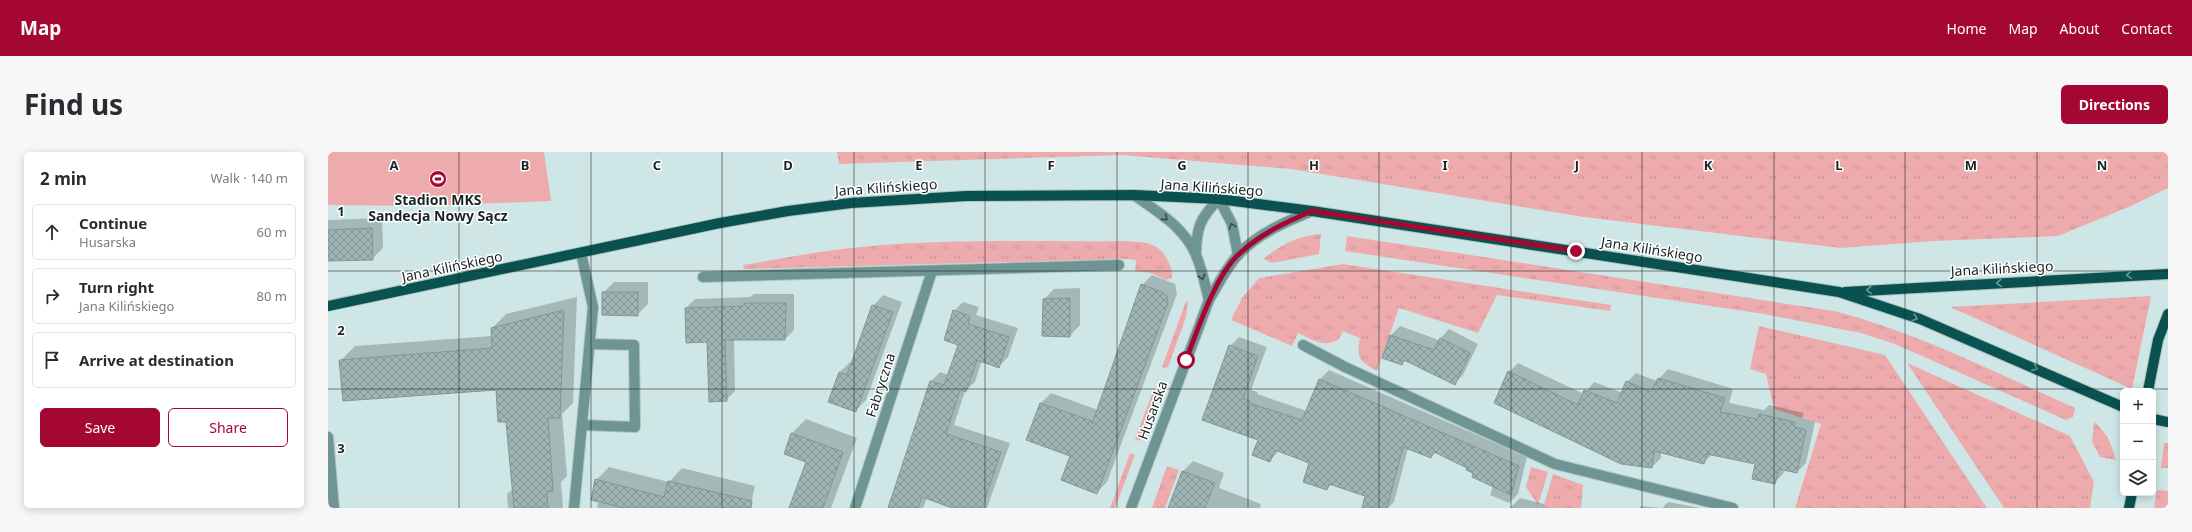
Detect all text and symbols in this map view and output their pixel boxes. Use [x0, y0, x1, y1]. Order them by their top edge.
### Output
text: Map [20, 15, 61, 41]
text: Home [1947, 19, 1986, 38]
text: Map [2008, 19, 2038, 38]
text: About [2060, 19, 2099, 38]
text: Contact [2121, 19, 2172, 38]
text: Find us [24, 85, 123, 123]
button: Directions [2061, 85, 2168, 124]
text: A [390, 156, 399, 174]
text: B [521, 156, 529, 174]
text: C [653, 156, 661, 174]
text: D [783, 156, 793, 174]
text: E [915, 156, 923, 174]
text: F [1047, 156, 1055, 174]
text: G [1177, 156, 1187, 174]
text: H [1309, 156, 1319, 174]
text: I [1442, 156, 1448, 174]
text: J [1574, 156, 1579, 174]
text: K [1704, 156, 1713, 174]
text: L [1835, 156, 1843, 174]
text: M [1965, 156, 1977, 174]
text: N [2097, 156, 2107, 174]
text: 2 min [40, 167, 87, 190]
text: Walk · 140 m [210, 169, 288, 187]
sports icon: Stadion MKS Sandecja Nowy Sącz [428, 169, 448, 189]
street label: Jana Kilińskiego [832, 174, 938, 200]
street label: Jana Kilińskiego [1158, 174, 1264, 200]
place label: Stadion MKS Sandecja Nowy Sącz [368, 190, 508, 225]
text: 1 [337, 202, 345, 220]
text: Continue [79, 213, 147, 233]
one-way arrow [1161, 213, 1168, 220]
icon: ahead [41, 221, 63, 243]
one-way arrow [1229, 222, 1237, 229]
text: 60 m [257, 223, 287, 241]
street label: Jana Kilińskiego [1598, 231, 1704, 266]
text: Husarska [79, 233, 136, 251]
route end [1567, 242, 1585, 260]
street label: Jana Kilińskiego [398, 246, 504, 286]
street label: Jana Kilińskiego [1948, 256, 2054, 280]
one-way arrow [2126, 271, 2132, 280]
one-way arrow [1197, 274, 1206, 281]
text: Turn right [79, 277, 154, 297]
one-way arrow [1996, 278, 2002, 287]
icon: right [41, 285, 63, 307]
one-way arrow [1866, 286, 1872, 295]
text: 80 m [257, 287, 287, 305]
text: Jana Kilińskiego [79, 297, 174, 315]
one-way arrow [1912, 313, 1919, 321]
text: 2 [337, 321, 345, 339]
icon: arrive [41, 349, 63, 371]
text: Arrive at destination [79, 350, 234, 370]
street label: Fabryczna [861, 350, 899, 420]
route start [1177, 351, 1195, 369]
one-way arrow [2031, 364, 2038, 372]
street label: Husarska [1133, 378, 1171, 442]
map controls [2120, 388, 2156, 496]
button: + [2120, 388, 2156, 424]
button: Save [40, 408, 160, 447]
button: Share [168, 408, 288, 447]
button: − [2120, 424, 2156, 460]
text: 3 [337, 439, 345, 457]
button: layers [2120, 460, 2156, 496]

